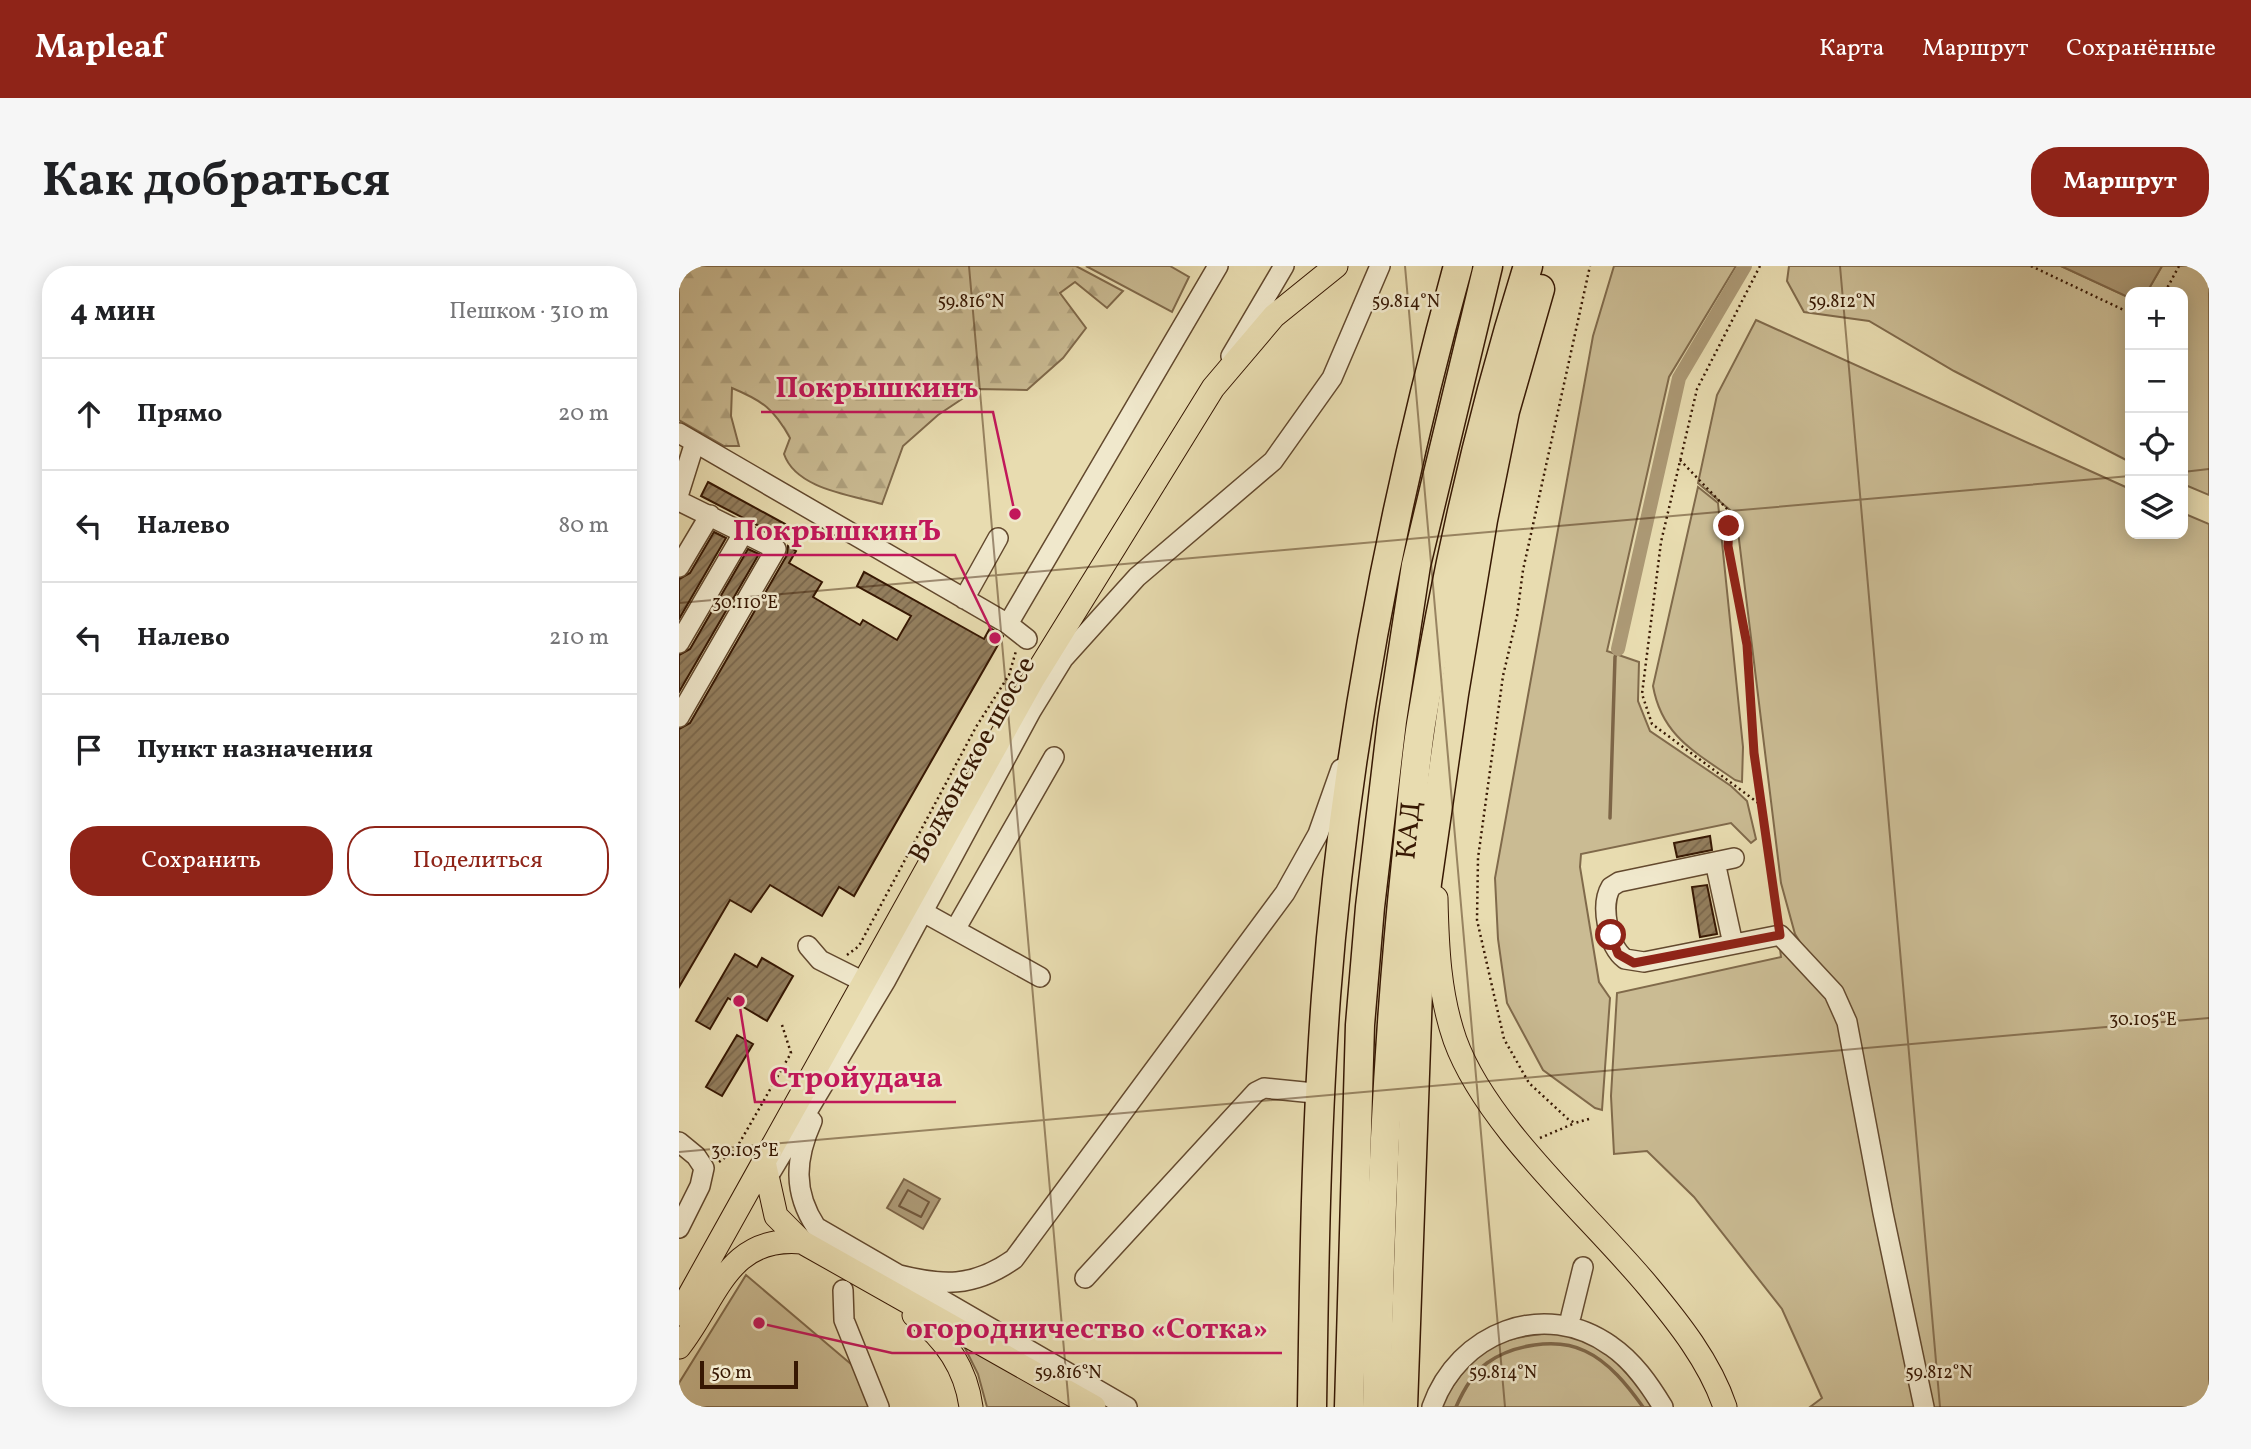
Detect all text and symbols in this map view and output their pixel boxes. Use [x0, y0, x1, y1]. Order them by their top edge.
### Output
text: Mapleaf [35, 26, 165, 72]
text: Карта [1819, 32, 1884, 66]
text: Маршрут [1922, 32, 2028, 66]
text: Сохранённые [2066, 32, 2216, 66]
button: Маршрут [2031, 147, 2209, 217]
text: Как добраться [42, 148, 390, 217]
map controls [2125, 287, 2188, 539]
button: + [2125, 287, 2188, 350]
text: 59.816°N [937, 290, 1005, 315]
text: 59.814°N [1372, 290, 1440, 315]
text: 59.812°N [1808, 290, 1876, 315]
text: 4 мин [70, 291, 155, 333]
text: Пешком · 310 m [449, 296, 609, 328]
button: − [2125, 350, 2188, 413]
callout: Покрышкинъ [761, 361, 993, 412]
text: Покрышкинъ [775, 368, 979, 410]
icon: ahead [70, 395, 108, 433]
text: Прямо [137, 396, 222, 432]
text: 20 m [558, 398, 609, 430]
button: locate [2125, 413, 2188, 476]
button: layers [2125, 476, 2188, 539]
callout: ПокрышкинЪ [719, 504, 955, 555]
icon: left [70, 507, 108, 545]
text: Налево [137, 508, 230, 544]
text: 80 m [559, 510, 609, 542]
route end [1713, 510, 1744, 541]
text: ПокрышкинЪ [733, 511, 941, 553]
text: 30.110°E [712, 591, 778, 616]
icon: left [70, 619, 108, 657]
text: Налево [137, 620, 230, 656]
text: 210 m [549, 622, 609, 654]
street label: Волхонское шоссе [900, 650, 1046, 870]
icon: arrive [70, 731, 108, 769]
text: Пункт назначения [137, 732, 373, 768]
street label: КАД [1387, 799, 1431, 862]
button: Сохранить [70, 826, 333, 896]
button: Поделиться [347, 826, 609, 896]
route start [1595, 919, 1626, 950]
text: 30.105°E [2109, 1008, 2177, 1033]
callout: Стройудача [755, 1051, 956, 1102]
text: Стройудача [769, 1058, 943, 1100]
text: 30.105°E [711, 1139, 779, 1164]
callout: огородничество «Сотка» [892, 1302, 1282, 1353]
text: огородничество «Сотка» [906, 1309, 1268, 1351]
scale bar [700, 1358, 798, 1390]
text: 50 m [711, 1360, 752, 1386]
text: 59.816°N [1034, 1361, 1102, 1386]
text: 59.814°N [1469, 1361, 1537, 1386]
text: 59.812°N [1905, 1361, 1973, 1386]

